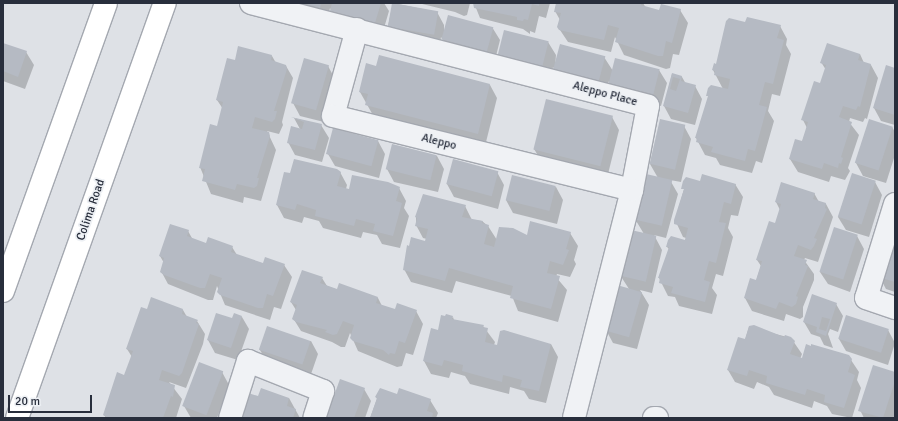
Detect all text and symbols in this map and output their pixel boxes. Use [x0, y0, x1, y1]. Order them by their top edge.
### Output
street label: Aleppo Place [571, 78, 639, 110]
street label: Aleppo [420, 131, 458, 153]
street label: Colima Road [74, 177, 108, 243]
scale bar [10, 387, 94, 413]
text: 20 m [15, 394, 40, 409]

